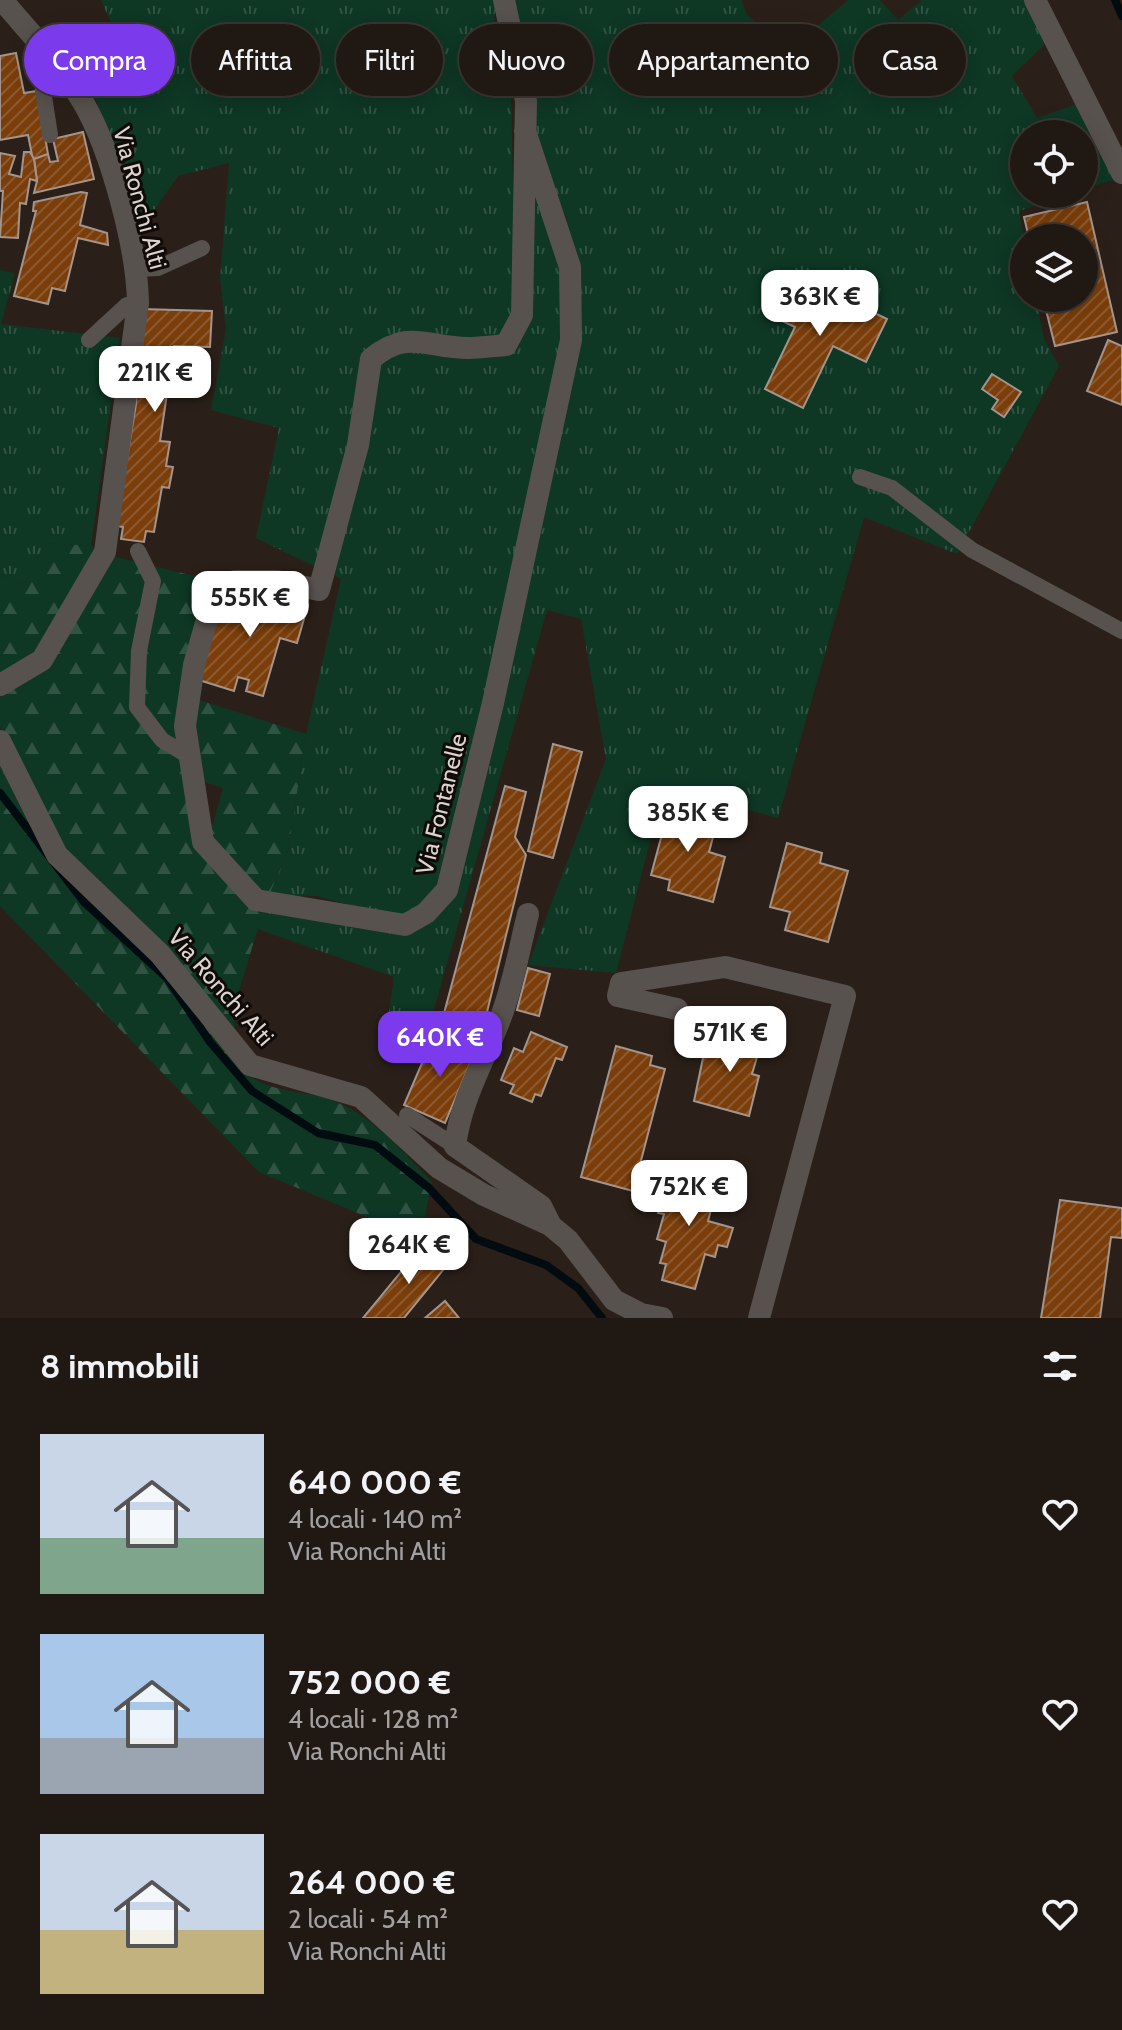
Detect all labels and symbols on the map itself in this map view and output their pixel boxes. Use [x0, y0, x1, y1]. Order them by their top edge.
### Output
street label: Via Ronchi Alti [107, 124, 173, 272]
pin: 363K € [755, 270, 885, 338]
pin: 221K € [90, 346, 220, 414]
pin: 555K € [185, 571, 315, 639]
street label: Via Fontanelle [409, 730, 473, 878]
pin: 385K € [623, 786, 753, 854]
street label: Via Ronchi Alti [162, 922, 280, 1052]
pin: 571K € [665, 1006, 795, 1074]
pin: 640K € [375, 1011, 505, 1079]
pin: 752K € [624, 1160, 754, 1228]
pin: 264K € [344, 1218, 474, 1286]

